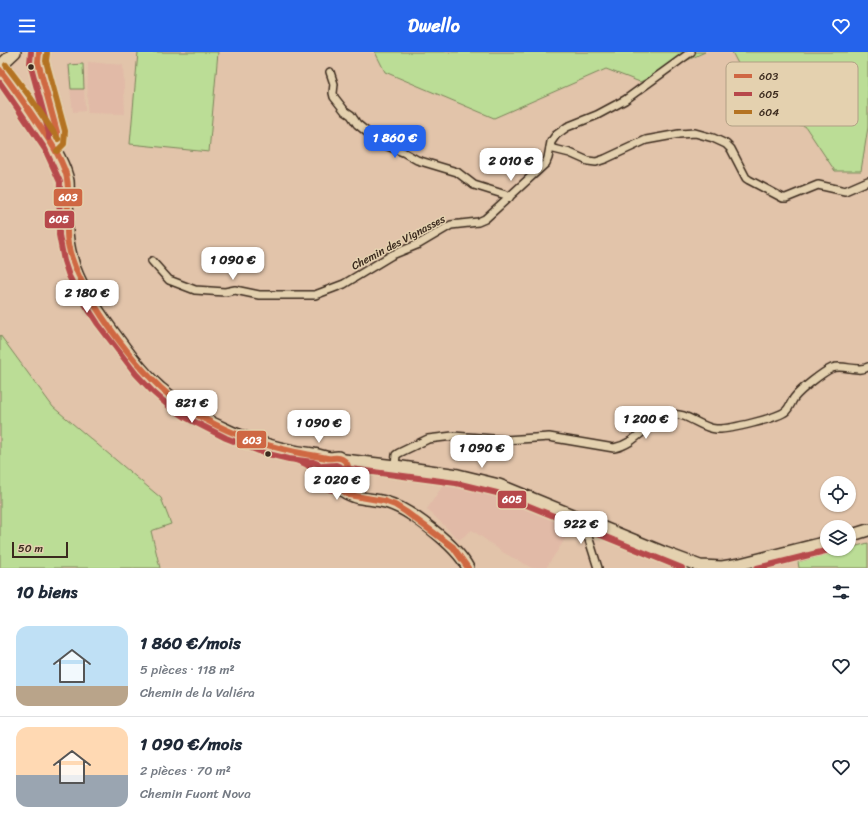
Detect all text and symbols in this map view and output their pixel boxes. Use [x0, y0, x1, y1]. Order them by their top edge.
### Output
text: Dwello [408, 10, 460, 42]
icon: menu [16, 15, 38, 37]
icon: heart [830, 15, 852, 37]
unlabelled marker [26, 62, 36, 72]
legend [726, 62, 858, 126]
text: 603 [759, 67, 778, 86]
text: 605 [759, 85, 779, 104]
text: 604 [759, 103, 779, 122]
pin: 1 860 € [358, 125, 432, 159]
text: 1 860 € [373, 126, 417, 149]
pin: 2 010 € [474, 148, 548, 182]
text: 2 010 € [489, 149, 533, 172]
line badge: 603 [53, 188, 83, 207]
text: 603 [57, 188, 79, 207]
street label: Chemin des Vignasses [348, 209, 449, 275]
line badge: 605 [44, 210, 75, 229]
text: 605 [48, 210, 69, 229]
pin: 1 090 € [196, 247, 270, 281]
text: 1 090 € [210, 248, 256, 271]
pin: 2 180 € [50, 280, 124, 314]
text: 2 180 € [65, 281, 109, 304]
pin: 821 € [164, 390, 220, 424]
text: 821 € [176, 391, 208, 414]
pin: 1 200 € [609, 406, 683, 440]
text: 1 200 € [624, 407, 668, 430]
pin: 1 090 € [282, 410, 356, 444]
text: 1 090 € [296, 411, 342, 434]
line badge: 603 [236, 430, 267, 449]
text: 603 [241, 431, 263, 450]
pin: 1 090 € [445, 435, 519, 469]
text: 1 090 € [459, 436, 505, 459]
unlabelled marker [263, 449, 273, 459]
pin: 2 020 € [300, 467, 374, 501]
text: 2 020 € [314, 468, 360, 491]
map controls [820, 476, 856, 556]
button: locate [820, 476, 856, 512]
line badge: 605 [497, 490, 527, 509]
text: 605 [501, 490, 522, 509]
pin: 922 € [553, 511, 609, 545]
text: 922 € [564, 512, 599, 535]
button: layers [820, 520, 856, 556]
text: 50 m [18, 539, 43, 558]
scale bar [12, 540, 68, 559]
text: 10 biens [16, 577, 77, 607]
icon: filters [830, 581, 852, 603]
text: 1 860 €/mois [140, 628, 241, 658]
icon: home [48, 642, 96, 690]
icon: heart [830, 655, 852, 677]
text: 5 pièces · 118 m² [140, 658, 235, 681]
text: Chemin de la Valiéra [140, 681, 255, 704]
text: 1 090 €/mois [140, 729, 242, 759]
icon: home [48, 743, 96, 791]
icon: heart [830, 756, 852, 778]
text: 2 pièces · 70 m² [140, 759, 231, 782]
text: Chemin Fuont Nova [140, 782, 251, 805]

